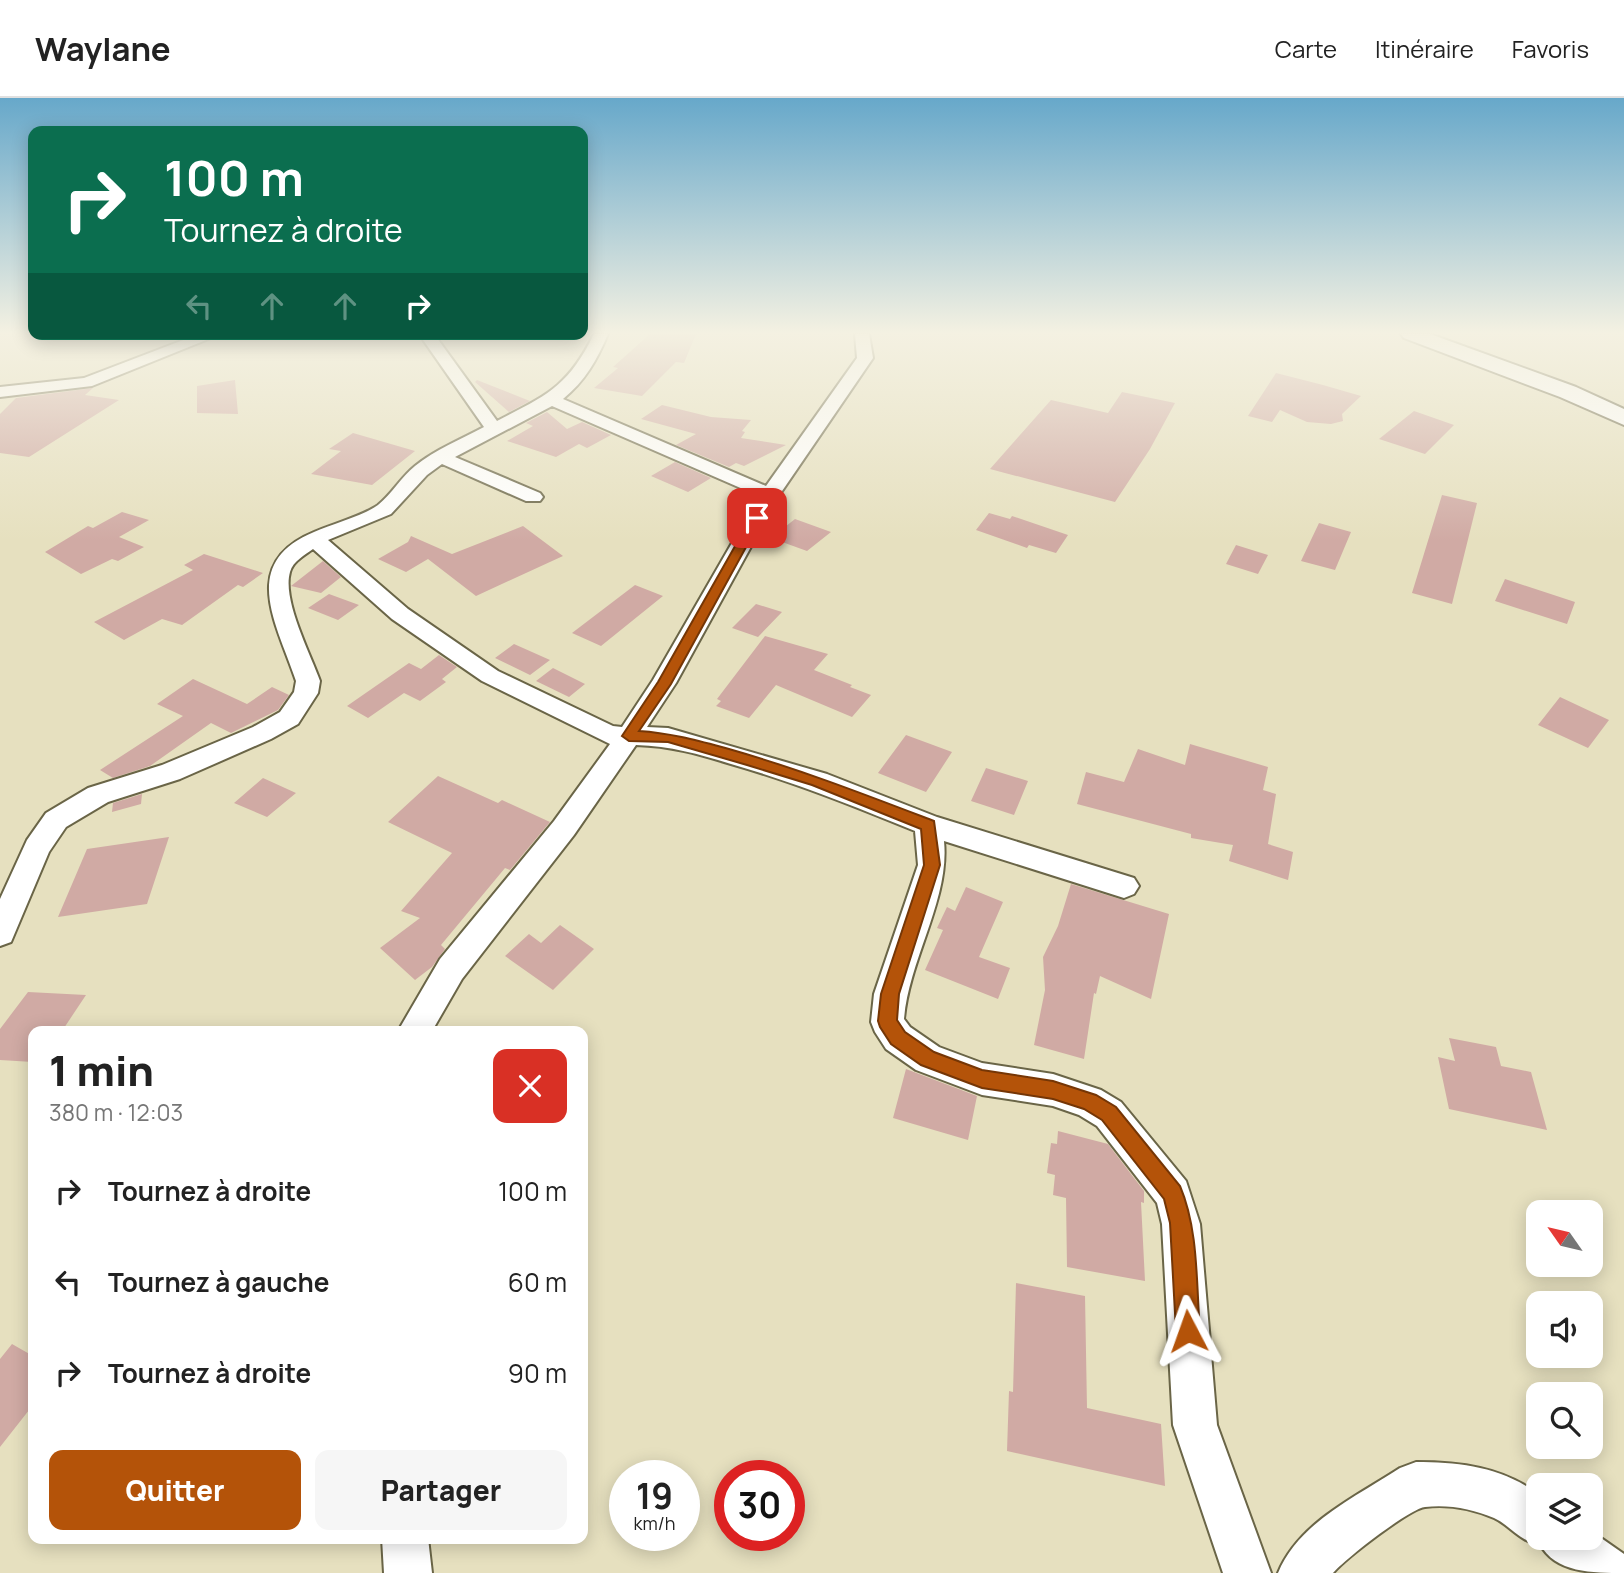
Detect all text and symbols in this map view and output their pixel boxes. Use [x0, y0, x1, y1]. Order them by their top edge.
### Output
text: Waylane [35, 26, 171, 71]
text: Carte [1275, 32, 1337, 65]
text: Itinéraire [1375, 32, 1474, 65]
text: Favoris [1512, 32, 1589, 65]
text: 100 m [164, 144, 304, 211]
icon: right [49, 154, 140, 245]
text: Tournez à droite [164, 208, 403, 252]
icon: left [180, 287, 218, 325]
icon: ahead [253, 287, 291, 325]
icon: ahead [326, 287, 364, 325]
icon: right [399, 287, 437, 325]
pin [727, 488, 787, 548]
icon: arrive [738, 499, 776, 537]
text: 1 min [49, 1041, 154, 1099]
button: close [493, 1049, 567, 1123]
text: 380 m · 12:03 [49, 1096, 183, 1128]
icon: right [49, 1172, 87, 1210]
text: Tournez à droite [108, 1173, 311, 1209]
text: 100 m [498, 1173, 567, 1209]
north arrow [1526, 1200, 1603, 1278]
map controls [1526, 1200, 1603, 1550]
icon: left [49, 1263, 87, 1301]
text: Tournez à gauche [108, 1264, 329, 1300]
text: 60 m [508, 1264, 567, 1300]
button: sound [1526, 1291, 1603, 1368]
position arrow [1151, 1294, 1225, 1368]
icon: right [49, 1354, 87, 1392]
text: Tournez à droite [108, 1355, 311, 1391]
text: 90 m [508, 1355, 567, 1391]
button: search [1526, 1382, 1603, 1459]
button: Quitter [49, 1450, 301, 1530]
button: Partager [315, 1450, 567, 1530]
speed limit sign: 30 [714, 1460, 805, 1551]
text: 19 [636, 1472, 673, 1520]
button: layers [1526, 1473, 1603, 1550]
text: km/h [634, 1511, 675, 1535]

